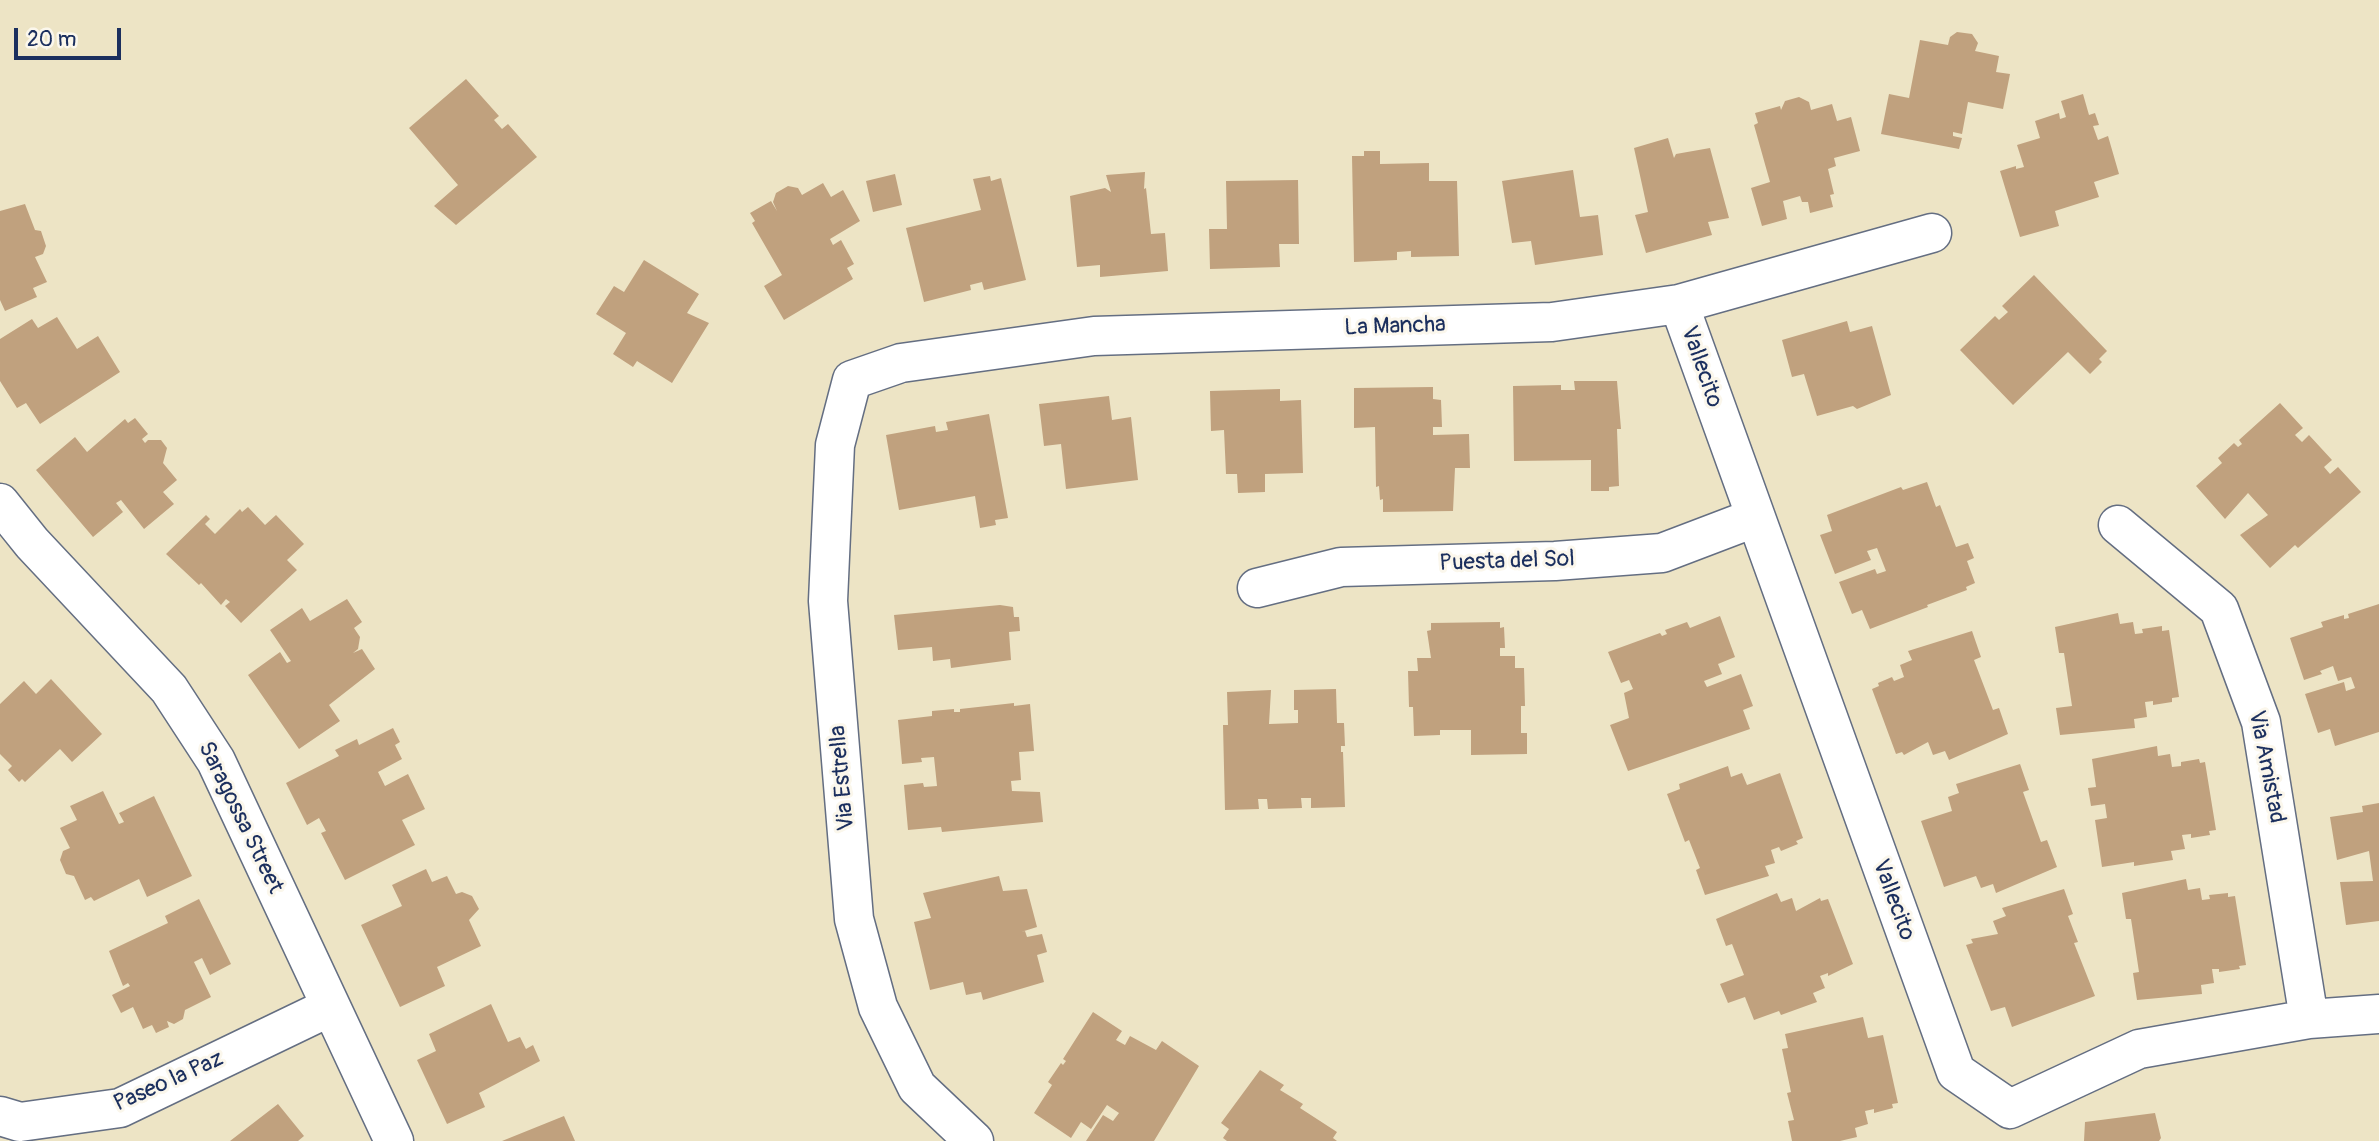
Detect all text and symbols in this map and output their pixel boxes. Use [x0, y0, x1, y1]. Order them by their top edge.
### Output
scale bar [18, 14, 124, 58]
text: 20 m [27, 26, 76, 53]
street label: La Mancha [1344, 311, 1446, 343]
street label: Vallecito [1674, 323, 1728, 411]
street label: Puesta del Sol [1439, 546, 1575, 578]
street label: Via Amistad [2242, 708, 2290, 826]
street label: Via Estrella [825, 724, 861, 832]
street label: Saragossa Street [191, 738, 289, 898]
street label: Vallecito [1866, 856, 1920, 944]
street label: Paseo la Paz [110, 1046, 228, 1118]

